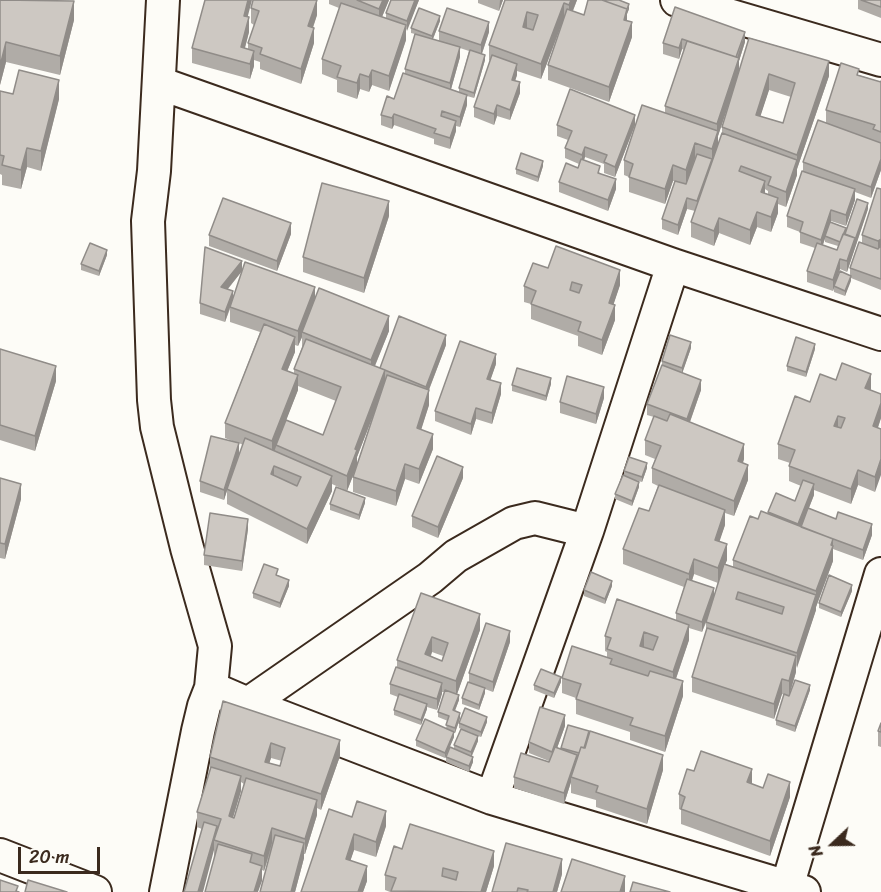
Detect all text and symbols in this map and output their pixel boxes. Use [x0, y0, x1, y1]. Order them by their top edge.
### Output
north arrow [803, 814, 863, 874]
scale bar [21, 835, 104, 873]
text: N [800, 840, 831, 862]
text: 20 m [29, 841, 69, 873]

